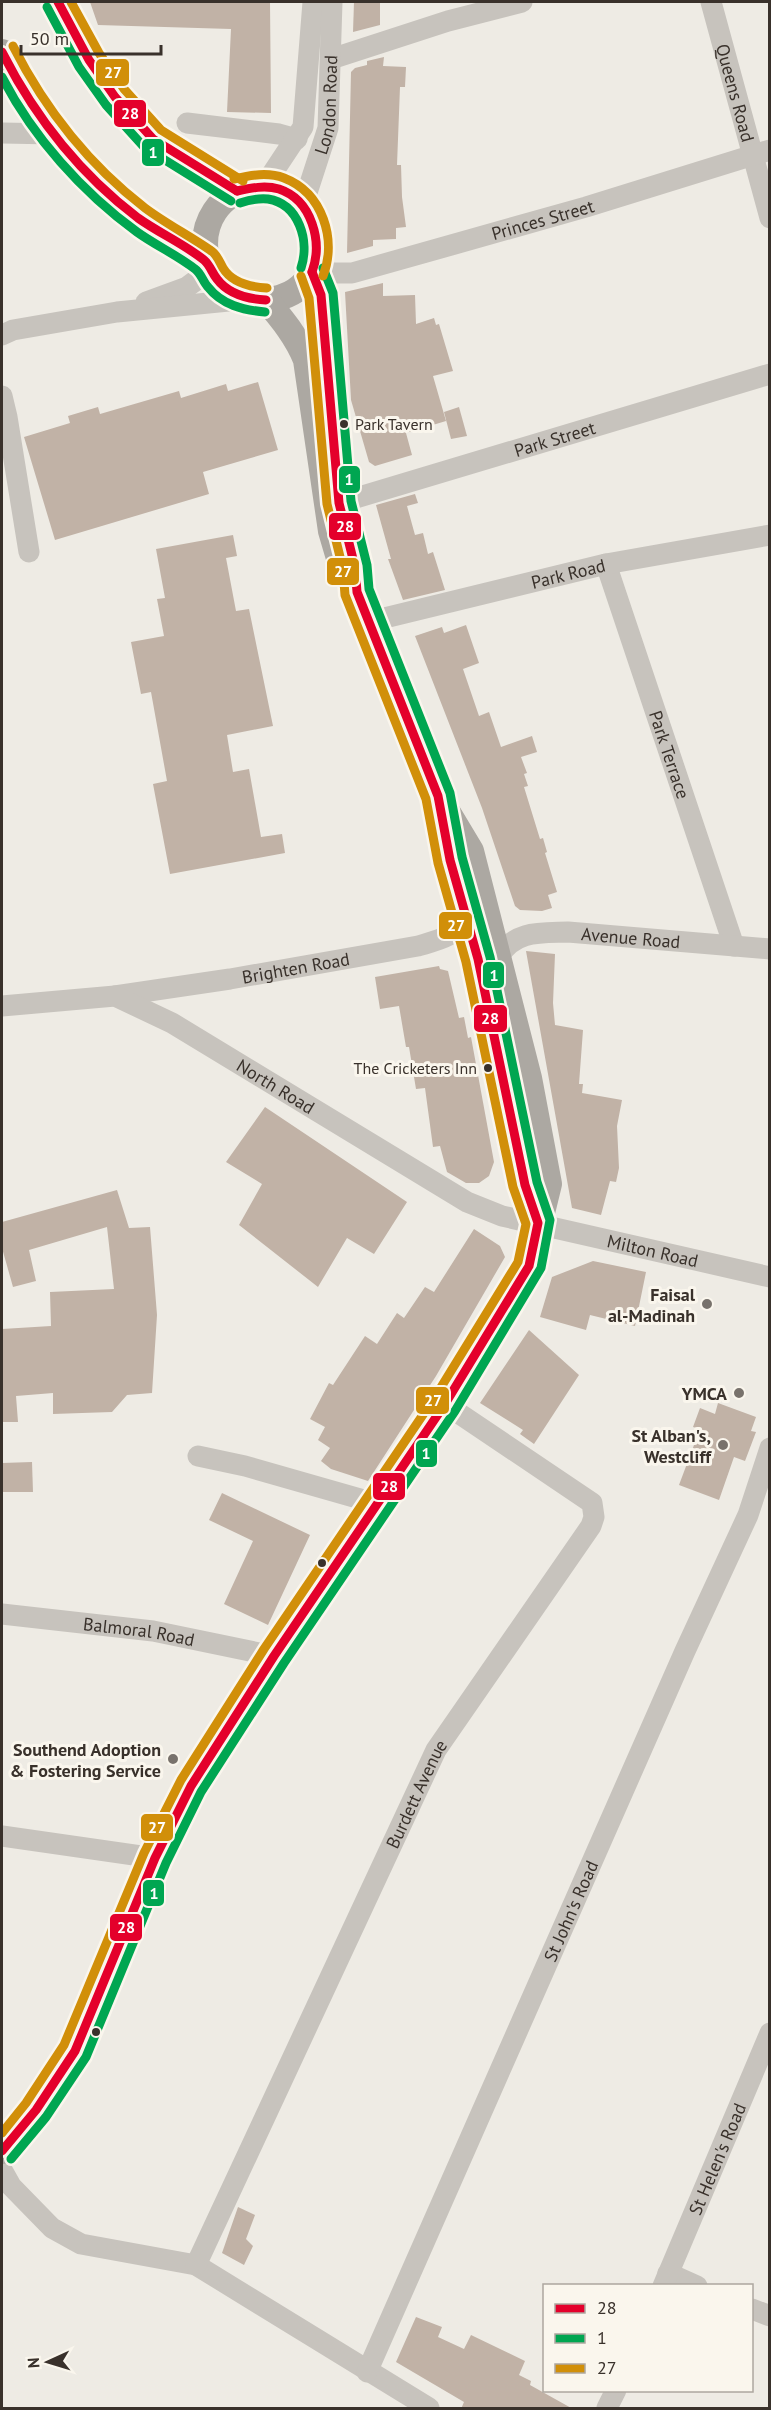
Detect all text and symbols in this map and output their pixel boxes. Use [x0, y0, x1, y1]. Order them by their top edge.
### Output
scale bar [21, 18, 160, 56]
text: 50 m [30, 27, 69, 50]
street label: Queens Road [711, 41, 760, 144]
street label: London Road [309, 55, 342, 157]
line badge: 27 [95, 58, 130, 87]
text: 27 [104, 62, 122, 82]
line badge: 28 [113, 99, 147, 128]
text: 28 [121, 103, 139, 123]
line badge: 1 [141, 138, 165, 167]
text: 1 [148, 142, 158, 162]
street label: Princes Street [489, 194, 597, 245]
place label: Park Tavern [355, 414, 433, 434]
street label: Park Street [511, 416, 598, 461]
marker: Park Tavern [338, 418, 350, 430]
line badge: 1 [338, 465, 361, 494]
text: 1 [344, 469, 354, 489]
line badge: 28 [328, 512, 362, 541]
text: 28 [336, 516, 354, 536]
street label: Park Road [529, 553, 608, 593]
line badge: 27 [326, 557, 360, 586]
text: 27 [334, 561, 352, 581]
street label: Park Terrace [644, 707, 695, 802]
line badge: 27 [438, 911, 473, 940]
text: 27 [447, 915, 465, 935]
street label: Avenue Road [580, 922, 681, 953]
street label: Brighten Road [240, 947, 351, 988]
line badge: 1 [482, 961, 505, 989]
text: 1 [489, 965, 499, 985]
line badge: 28 [473, 1004, 508, 1033]
text: 28 [481, 1008, 499, 1028]
street label: North Road [233, 1054, 319, 1119]
place label: The Cricketers Inn [354, 1058, 477, 1078]
marker: The Cricketers Inn [482, 1062, 494, 1074]
street label: Milton Road [605, 1229, 701, 1272]
place label: Faisal al-Madinah [608, 1283, 696, 1327]
marker: Faisal al-Madinah [700, 1297, 714, 1311]
place label: YMCA [681, 1382, 727, 1405]
line badge: 27 [415, 1386, 450, 1415]
marker: YMCA [732, 1386, 746, 1400]
text: 27 [424, 1390, 442, 1410]
place label: St Alban's, Westcliff [631, 1424, 712, 1468]
marker: St Alban's, Westcliff [716, 1438, 730, 1452]
line badge: 1 [415, 1439, 438, 1468]
text: 1 [421, 1443, 431, 1463]
line badge: 28 [372, 1472, 406, 1501]
text: 28 [380, 1476, 398, 1496]
unlabelled marker [316, 1557, 328, 1569]
street label: Balmoral Road [82, 1612, 197, 1651]
street label: Burdett Avenue [380, 1735, 452, 1852]
place label: Southend Adoption & Fostering Service [10, 1738, 161, 1782]
marker: Southend Adoption & Fostering Service [166, 1752, 180, 1766]
line badge: 27 [140, 1813, 174, 1842]
text: 27 [148, 1817, 166, 1837]
street label: St John's Road [538, 1857, 603, 1965]
line badge: 1 [142, 1879, 165, 1907]
text: 1 [149, 1883, 159, 1903]
line badge: 28 [109, 1913, 143, 1942]
text: 28 [117, 1917, 135, 1937]
unlabelled marker [90, 2026, 102, 2038]
street label: St Helen's Road [683, 2099, 751, 2218]
legend [543, 2284, 753, 2392]
text: 28 [597, 2296, 617, 2319]
text: 1 [597, 2326, 607, 2349]
north arrow [18, 2332, 78, 2392]
text: 27 [597, 2356, 617, 2379]
text: N [23, 2357, 43, 2369]

